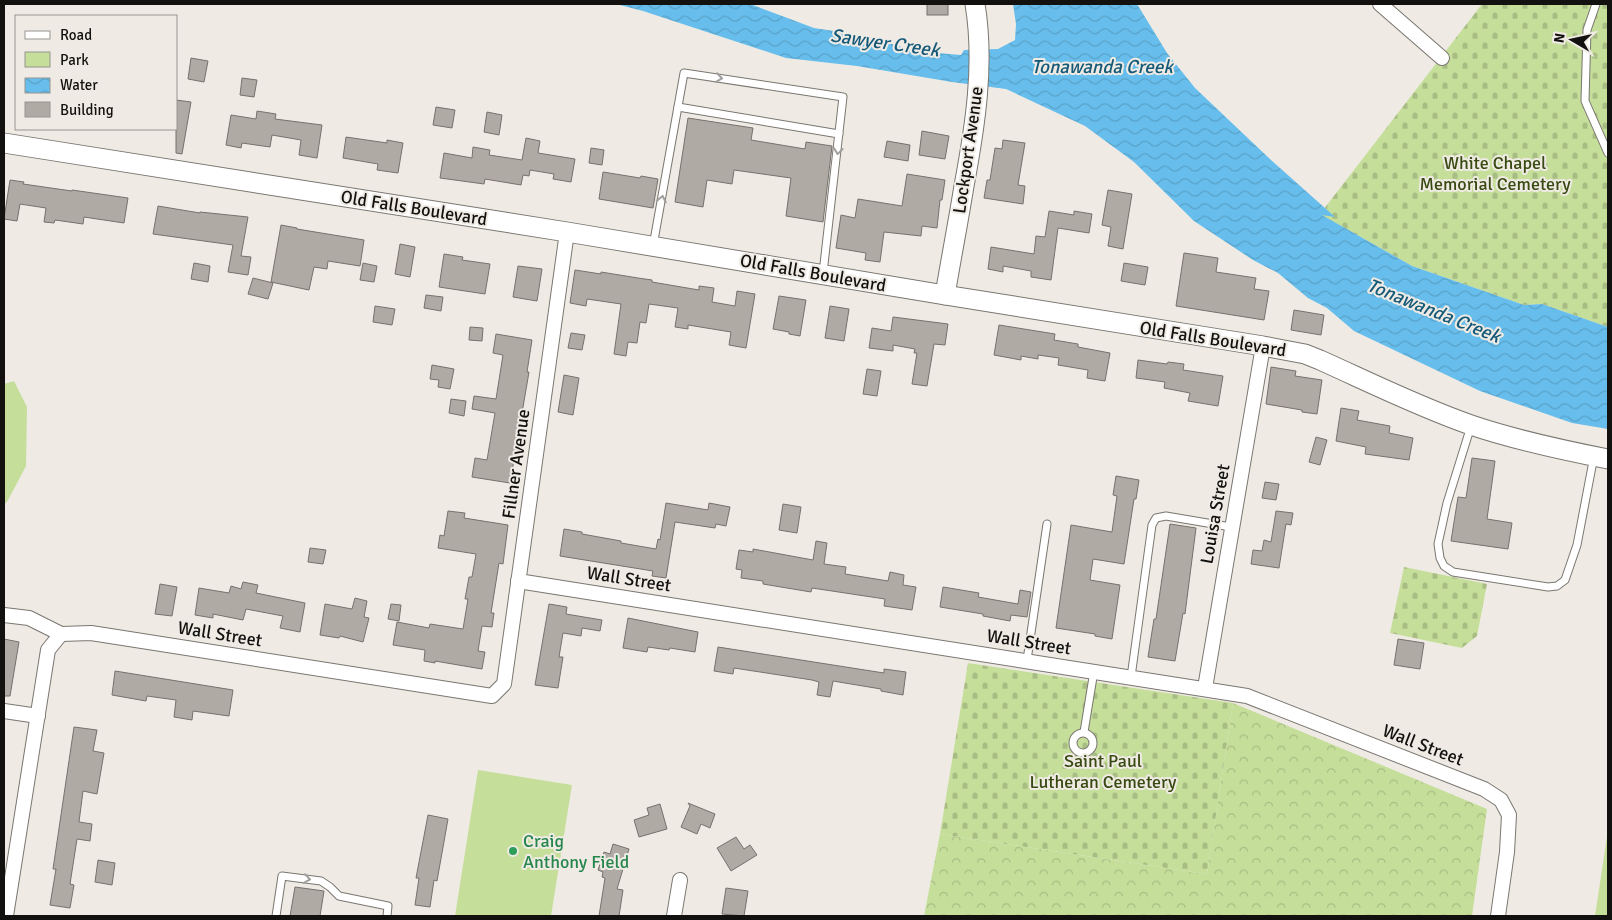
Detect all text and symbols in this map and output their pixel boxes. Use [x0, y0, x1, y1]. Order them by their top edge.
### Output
legend [15, 15, 178, 130]
north arrow [1547, 15, 1597, 65]
water label: Sawyer Creek [829, 23, 942, 63]
text: Road [60, 26, 92, 44]
text: N [1550, 32, 1569, 44]
text: Park [60, 51, 89, 69]
water label: Tonawanda Creek [1031, 55, 1174, 79]
one-way arrow [714, 73, 723, 83]
text: Water [60, 76, 98, 94]
street label: Lockport Avenue [948, 85, 988, 215]
text: Building [60, 101, 114, 119]
one-way arrow [832, 147, 843, 155]
park label: White Chapel Memorial Cemetery [1419, 152, 1571, 195]
street label: Old Falls Boulevard [339, 186, 489, 230]
one-way arrow [656, 194, 666, 203]
street label: Old Falls Boulevard [738, 249, 888, 297]
water label: Tonawanda Creek [1364, 273, 1505, 349]
street label: Old Falls Boulevard [1138, 317, 1288, 361]
street label: Fillner Avenue [497, 408, 535, 520]
street label: Louisa Street [1195, 462, 1235, 566]
street label: Wall Street [585, 561, 673, 597]
street label: Wall Street [176, 616, 264, 652]
street label: Wall Street [985, 624, 1073, 660]
street label: Wall Street [1379, 719, 1467, 771]
park label: Saint Paul Lutheran Cemetery [1029, 750, 1177, 793]
place label: Craig Anthony Field [523, 830, 629, 873]
marker: Craig Anthony Field [507, 845, 519, 857]
one-way arrow [304, 873, 312, 884]

